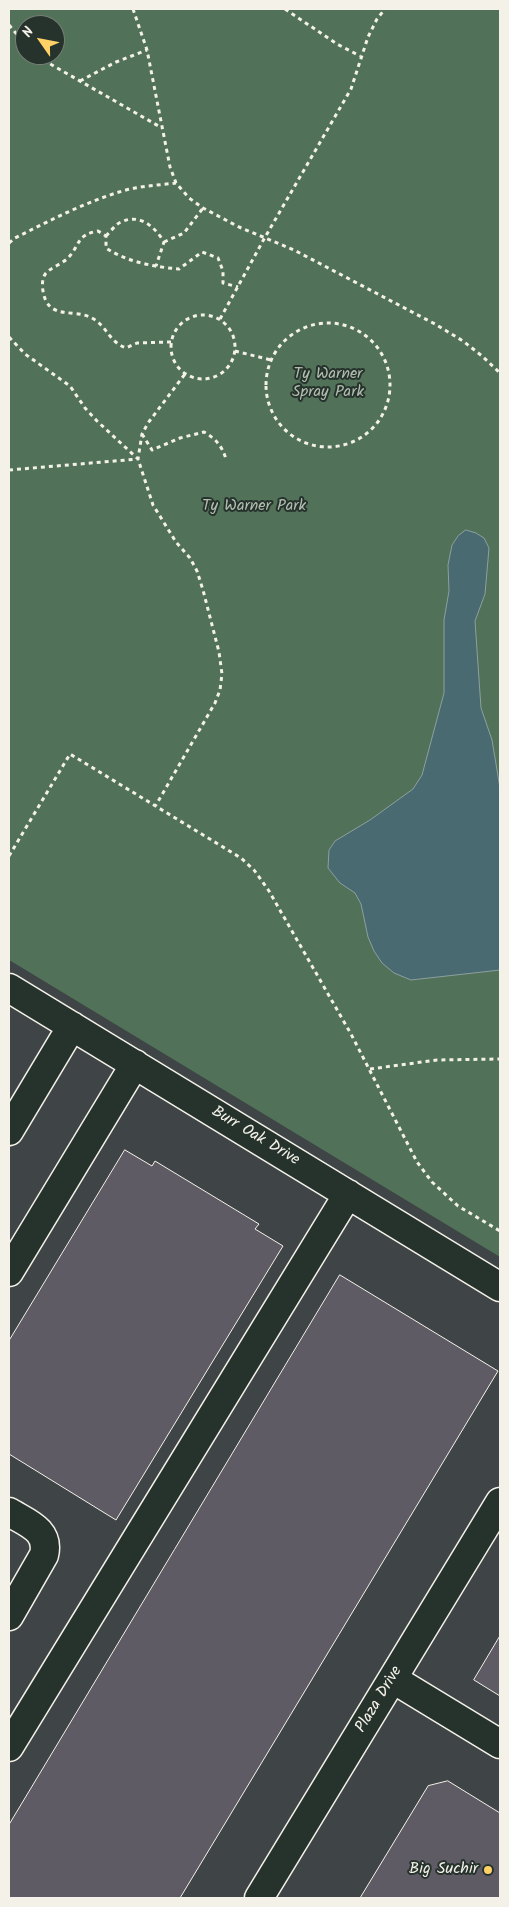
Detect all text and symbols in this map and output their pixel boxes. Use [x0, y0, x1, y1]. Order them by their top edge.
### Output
north arrow [15, 15, 65, 65]
text: N [17, 23, 40, 42]
park label: Ty Warner Spray Park [292, 365, 364, 403]
park label: Ty Warner Park [202, 497, 306, 517]
street label: Burr Oak Drive [207, 1103, 303, 1171]
street label: Plaza Drive [353, 1663, 407, 1737]
place label: Big Suchir [409, 1860, 478, 1880]
marker: Big Suchir [482, 1864, 494, 1876]

